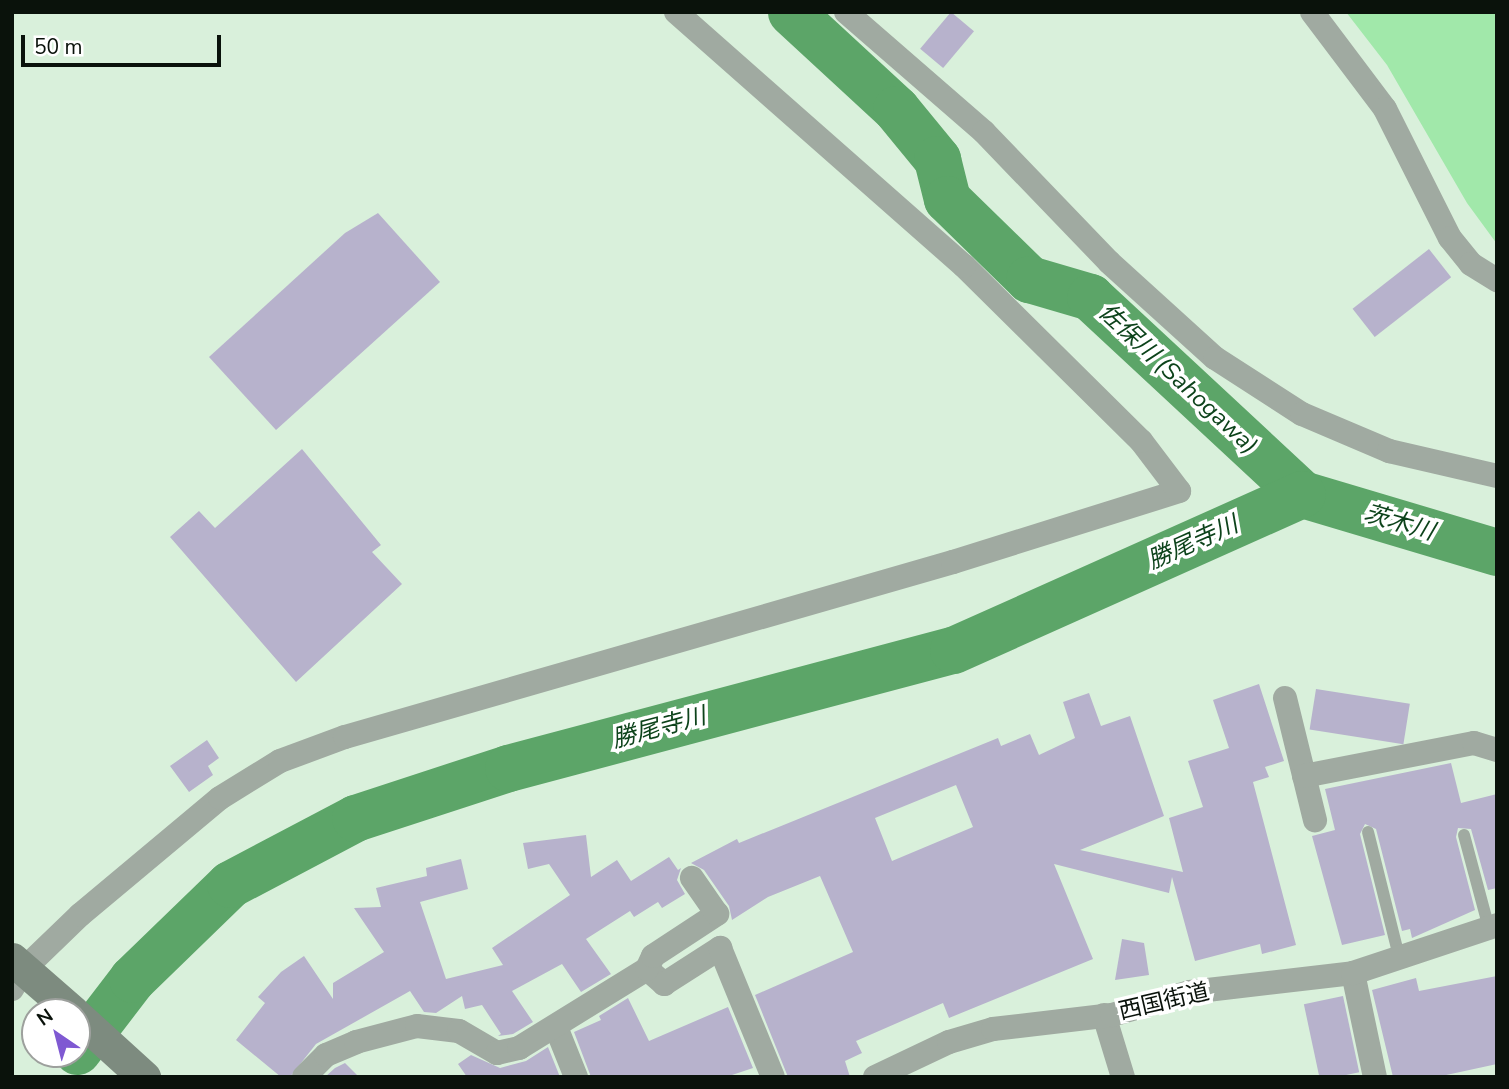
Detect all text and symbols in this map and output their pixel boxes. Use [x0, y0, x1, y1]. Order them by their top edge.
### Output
scale bar [24, 21, 224, 65]
text: 50 m [34, 33, 83, 61]
water label: 佐保川 (Sahogawa) [1092, 298, 1264, 460]
water label: 茨木川 [1360, 499, 1438, 547]
water label: 勝尾寺川 [1143, 510, 1243, 576]
water label: 勝尾寺川 [609, 702, 709, 754]
street label: 西国街道 [1116, 978, 1212, 1026]
north arrow [21, 998, 91, 1068]
text: N [32, 1003, 58, 1032]

